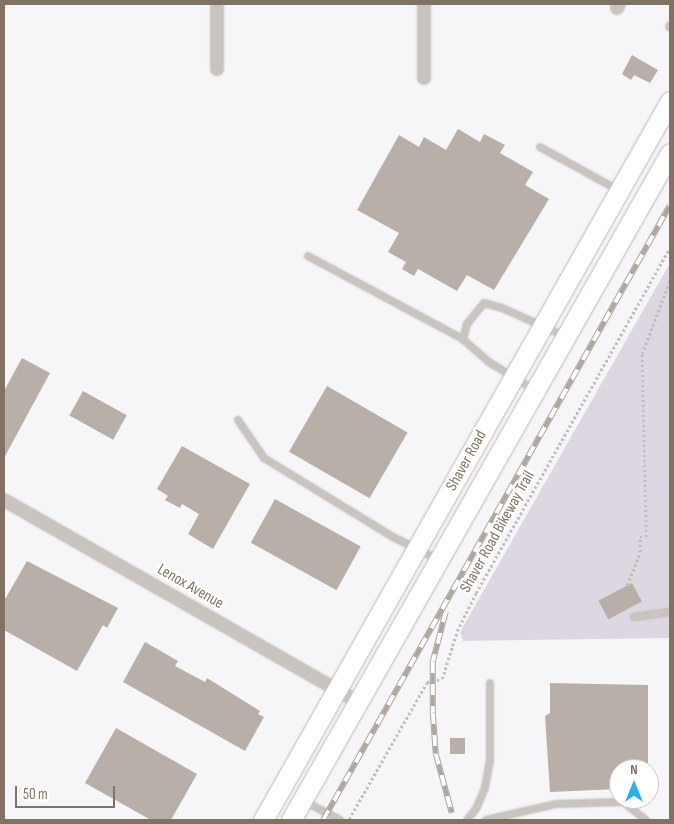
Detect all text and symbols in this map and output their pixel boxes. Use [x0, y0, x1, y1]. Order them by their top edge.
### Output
street label: Shaver Road [443, 427, 491, 495]
street label: Shaver Road Bikeway Trail [457, 468, 539, 596]
street label: Lenox Avenue [154, 560, 226, 614]
north arrow [609, 759, 659, 809]
text: N [630, 761, 638, 778]
scale bar [18, 776, 118, 808]
text: 50 m [23, 785, 48, 804]

